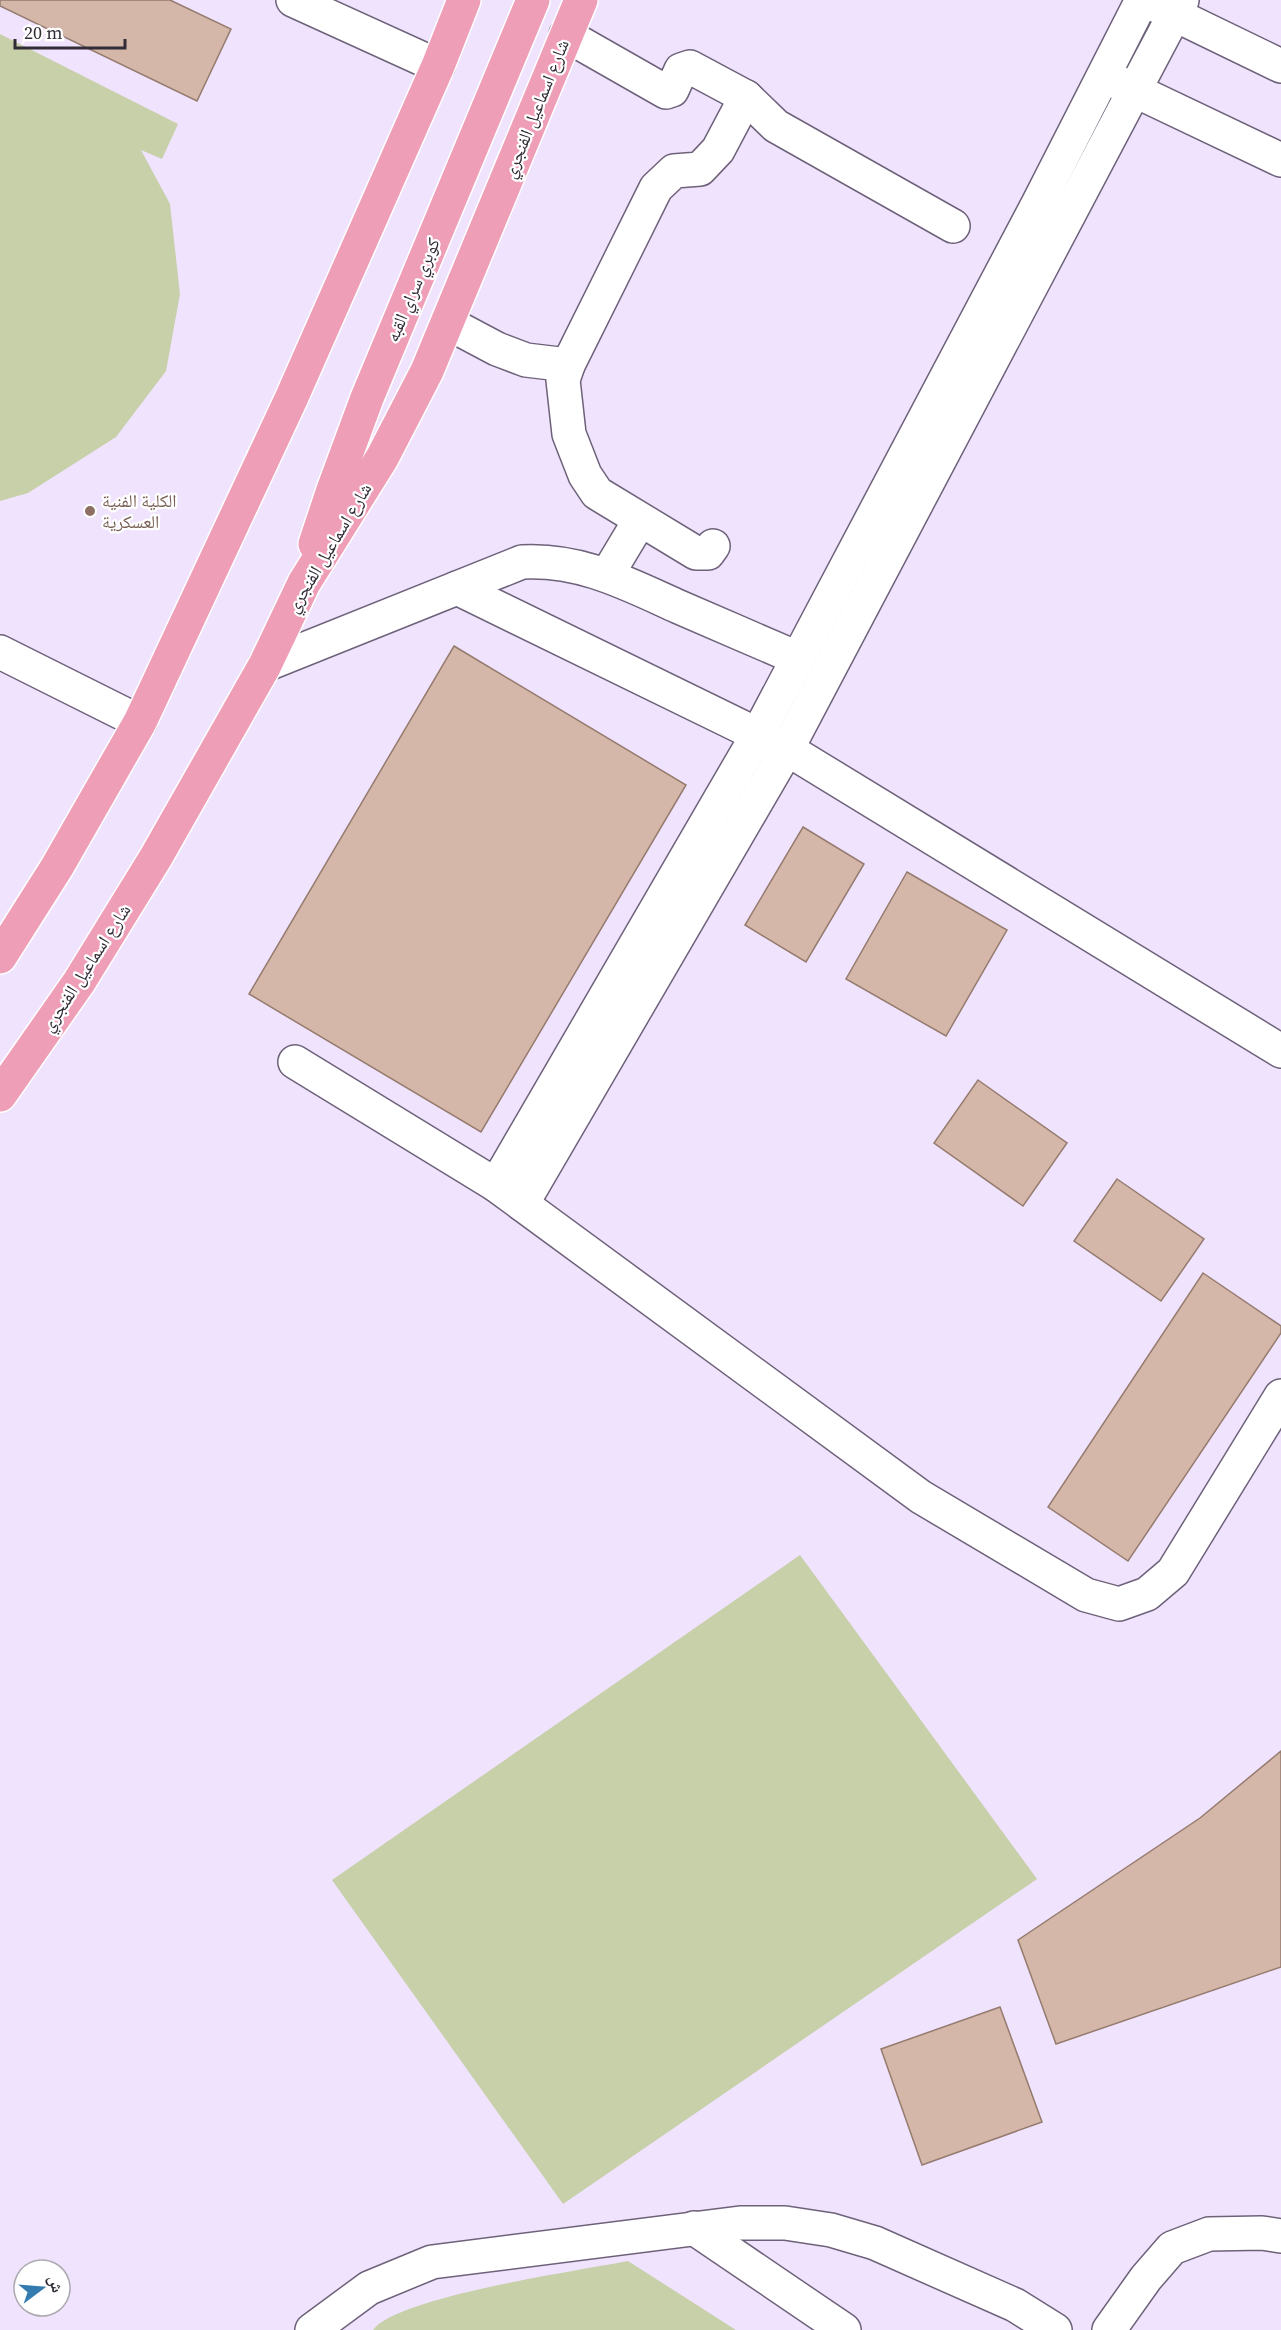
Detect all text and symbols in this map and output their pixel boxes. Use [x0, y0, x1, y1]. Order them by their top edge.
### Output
scale bar [15, 12, 124, 50]
text: 20 m [24, 20, 62, 45]
street label: شارع اسماعيل الفنجري [496, 36, 577, 183]
street label: كوبري سراي القبه [379, 234, 448, 347]
street label: شارع اسماعيل الفنجري [280, 478, 380, 619]
place label: الكلية الفنية العسكرية [102, 488, 177, 534]
marker: الكلية الفنية العسكرية [83, 504, 97, 518]
street label: شارع اسماعيل الفنجري [35, 899, 138, 1038]
north arrow [12, 2258, 72, 2318]
text: ش [44, 2273, 69, 2295]

